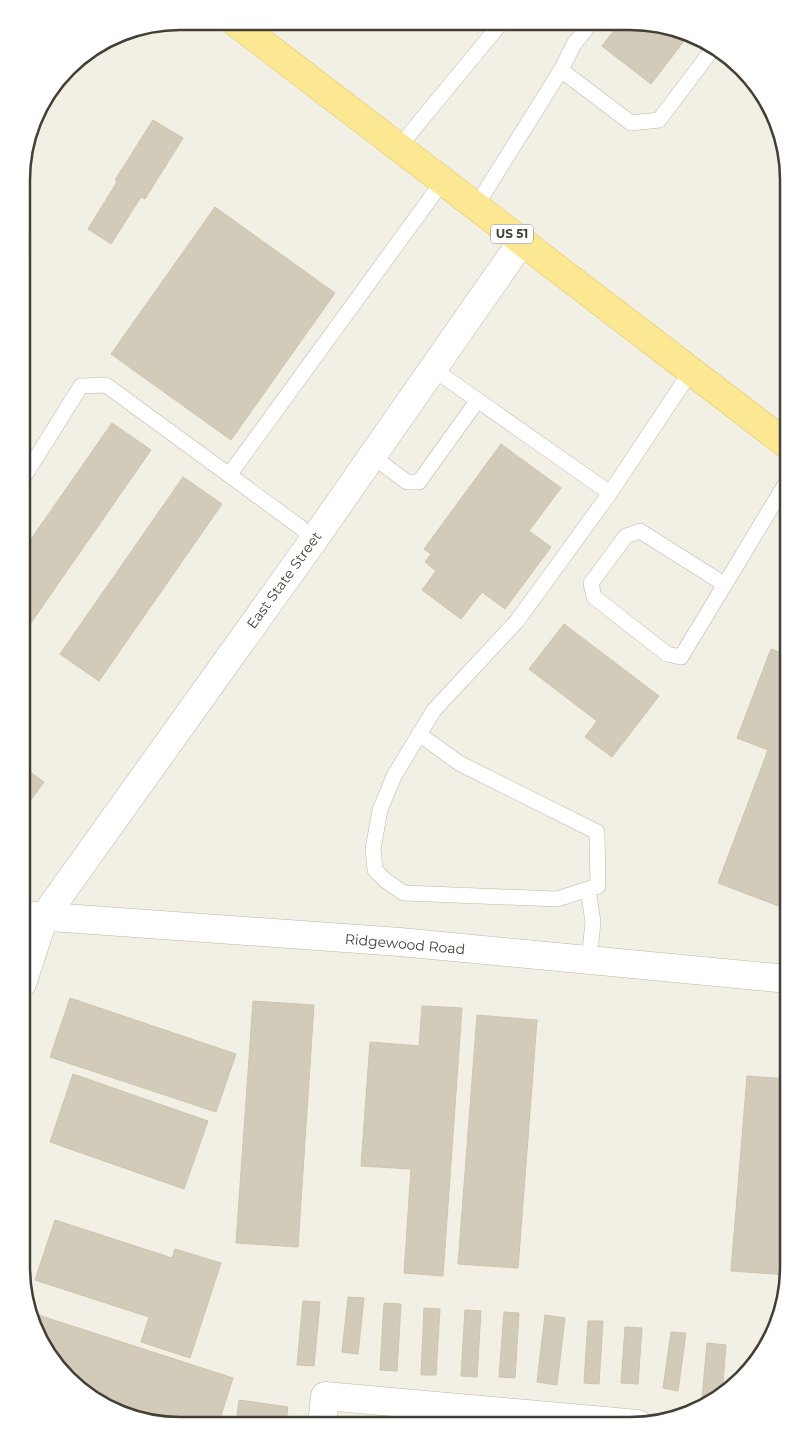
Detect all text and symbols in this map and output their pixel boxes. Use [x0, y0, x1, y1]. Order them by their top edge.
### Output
road number: US 51 [491, 224, 533, 243]
street label: East State Street [243, 528, 326, 632]
street label: Ridgewood Road [344, 930, 466, 958]

